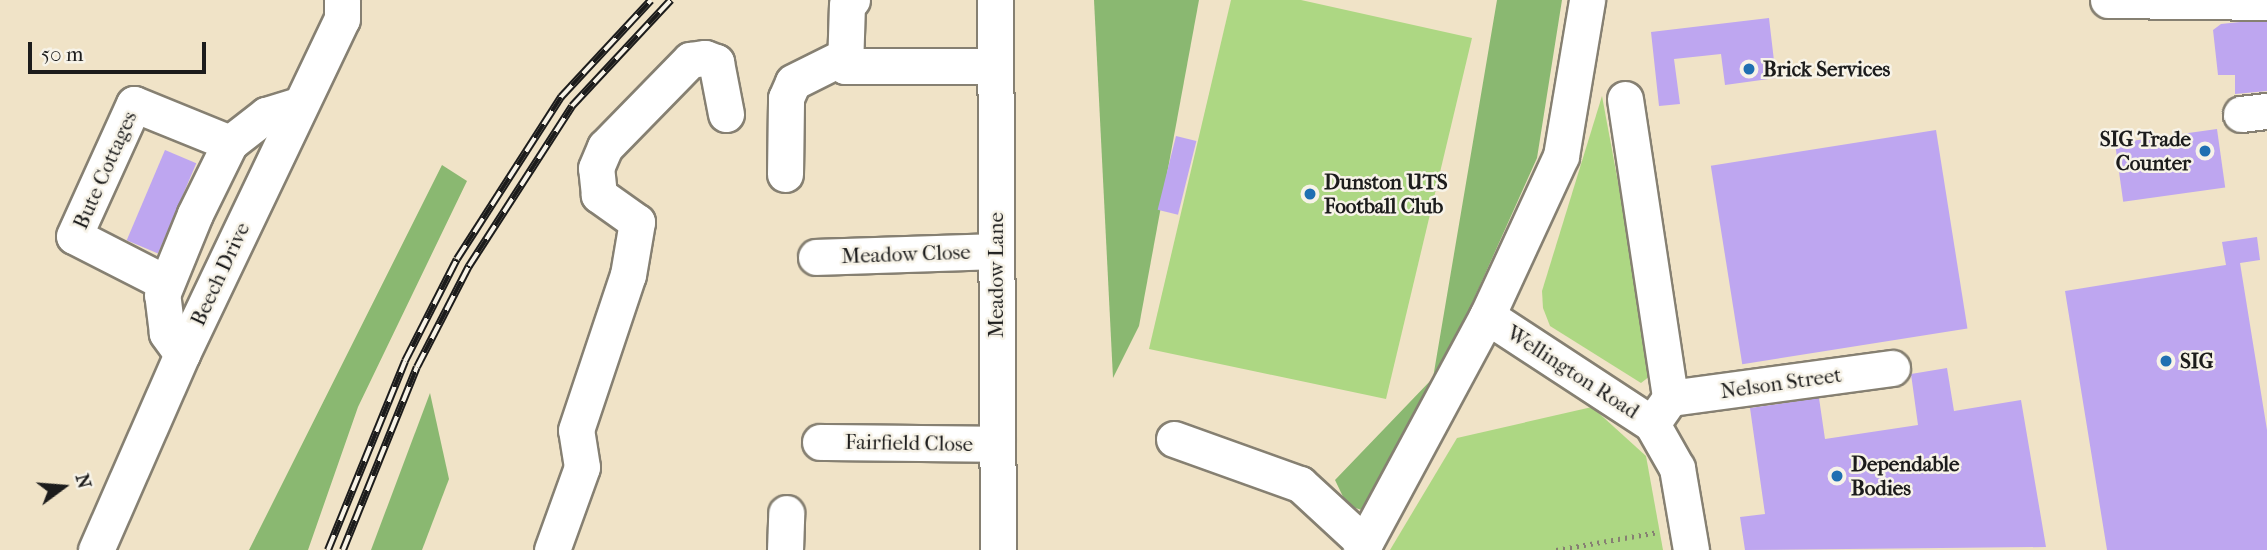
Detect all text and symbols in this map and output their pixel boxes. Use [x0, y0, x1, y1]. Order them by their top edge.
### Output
scale bar [32, 28, 210, 72]
text: 50 m [41, 42, 84, 66]
place label: Brick Services [1763, 56, 1890, 82]
marker: Brick Services [1741, 61, 1757, 77]
street label: Bute Cottages [68, 107, 142, 233]
place label: SIG Trade Counter [2100, 126, 2191, 176]
marker: SIG Trade Counter [2197, 143, 2213, 159]
place label: Dunston UTS Football Club [1324, 169, 1448, 219]
marker: Dunston UTS Football Club [1302, 186, 1318, 202]
street label: Meadow Lane [983, 212, 1009, 338]
street label: Beech Drive [185, 218, 255, 330]
street label: Meadow Close [841, 239, 971, 269]
street label: Wellington Road [1502, 320, 1644, 424]
place label: SIG [2180, 348, 2214, 374]
marker: SIG [2158, 353, 2174, 369]
street label: Nelson Street [1719, 362, 1843, 404]
street label: Fairfield Close [845, 429, 973, 457]
place label: Dependable Bodies [1851, 451, 1959, 501]
north arrow [28, 452, 98, 522]
marker: Dependable Bodies [1829, 468, 1845, 484]
text: N [71, 471, 96, 491]

